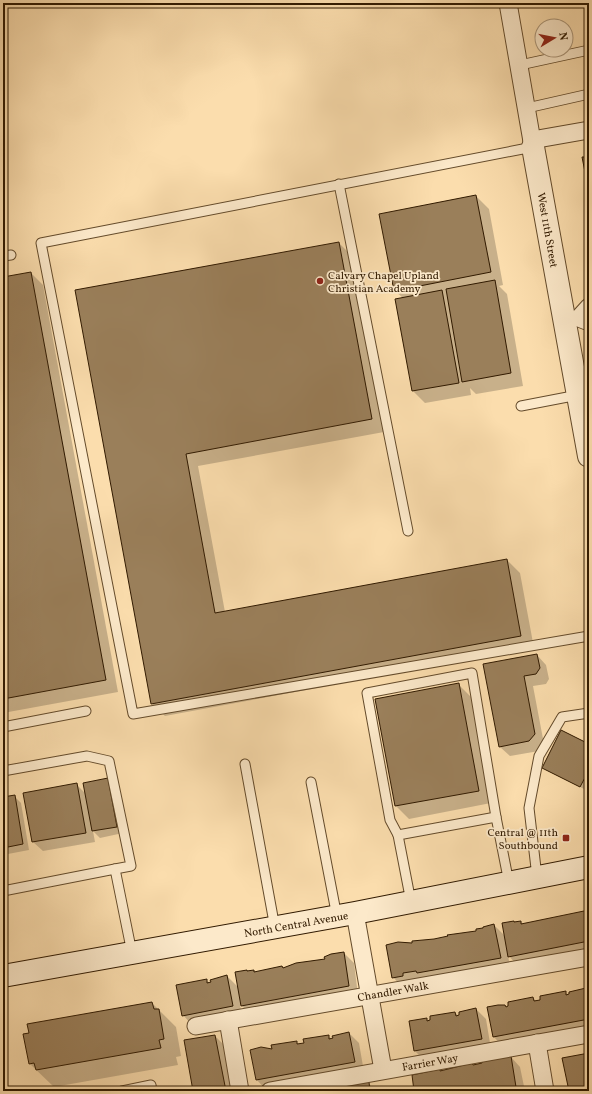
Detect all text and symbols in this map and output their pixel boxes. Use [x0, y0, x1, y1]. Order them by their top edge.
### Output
north arrow [534, 18, 574, 58]
text: N [554, 31, 570, 42]
street label: West 11th Street [533, 191, 561, 269]
place label: Calvary Chapel Upland Christian Academy [328, 269, 439, 297]
marker: Calvary Chapel Upland Christian Academy [315, 276, 325, 286]
place label: Central @ 11th Southbound [487, 826, 558, 854]
marker: Central @ 11th Southbound [561, 833, 571, 843]
street label: North Central Avenue [243, 909, 350, 942]
street label: Chandler Walk [357, 979, 430, 1006]
street label: Farrier Way [401, 1051, 460, 1076]

